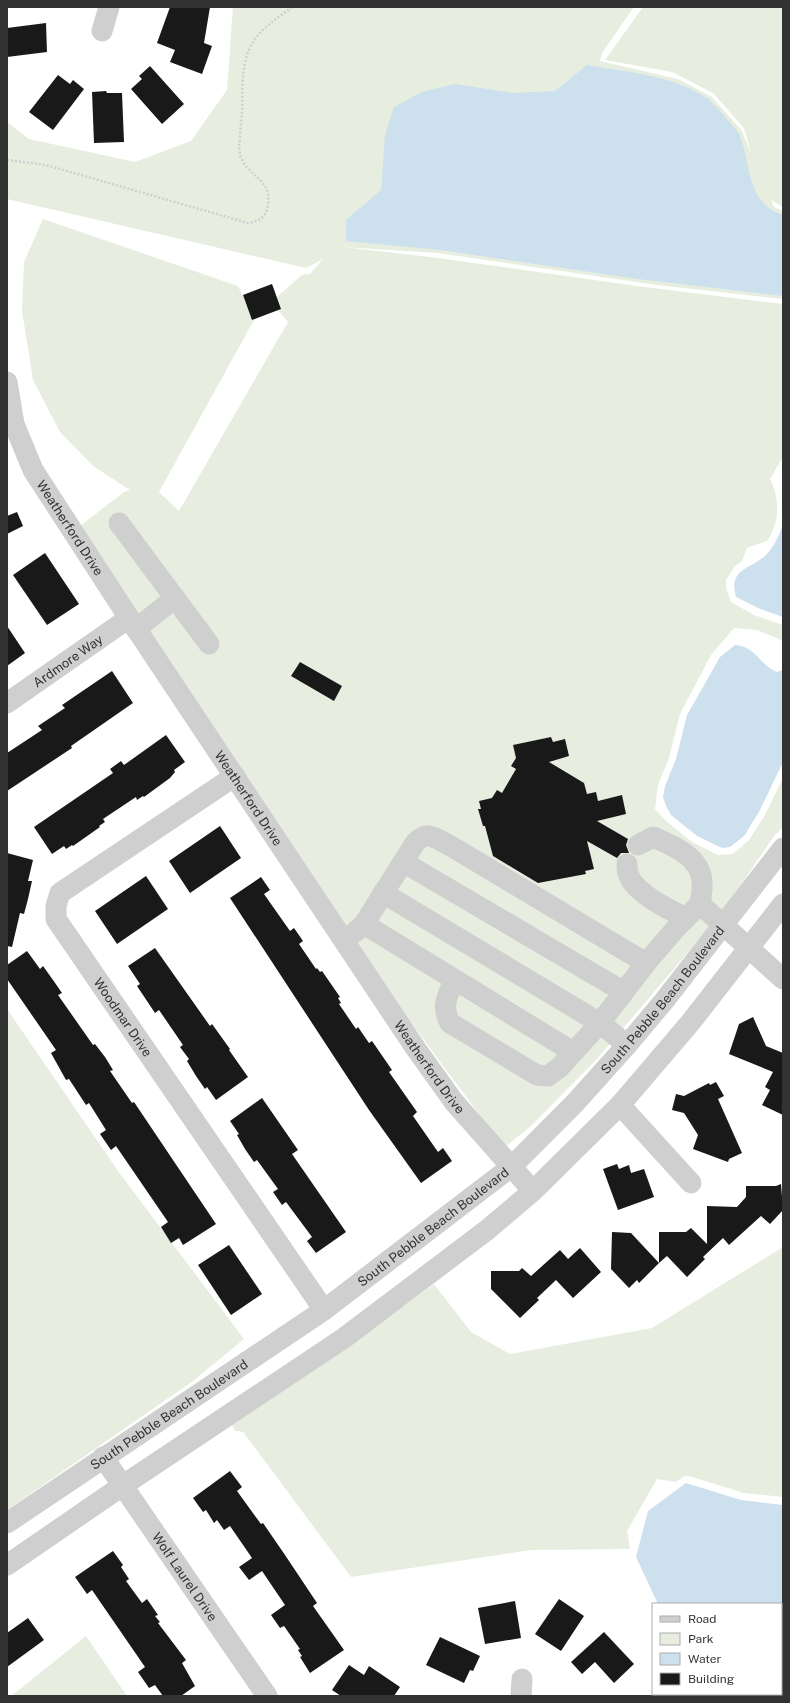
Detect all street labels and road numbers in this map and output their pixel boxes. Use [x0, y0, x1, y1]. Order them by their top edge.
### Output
street label: Weatherford Drive [34, 477, 106, 578]
street label: Ardmore Way [30, 632, 106, 691]
street label: Weatherford Drive [212, 748, 285, 848]
street label: South Pebble Beach Boulevard [598, 923, 727, 1077]
street label: Woodmar Drive [91, 975, 155, 1060]
street label: Weatherford Drive [391, 1018, 468, 1117]
street label: South Pebble Beach Boulevard [355, 1165, 512, 1290]
street label: South Pebble Beach Boulevard [88, 1356, 251, 1473]
street label: Wolf Laurel Drive [149, 1530, 220, 1624]

